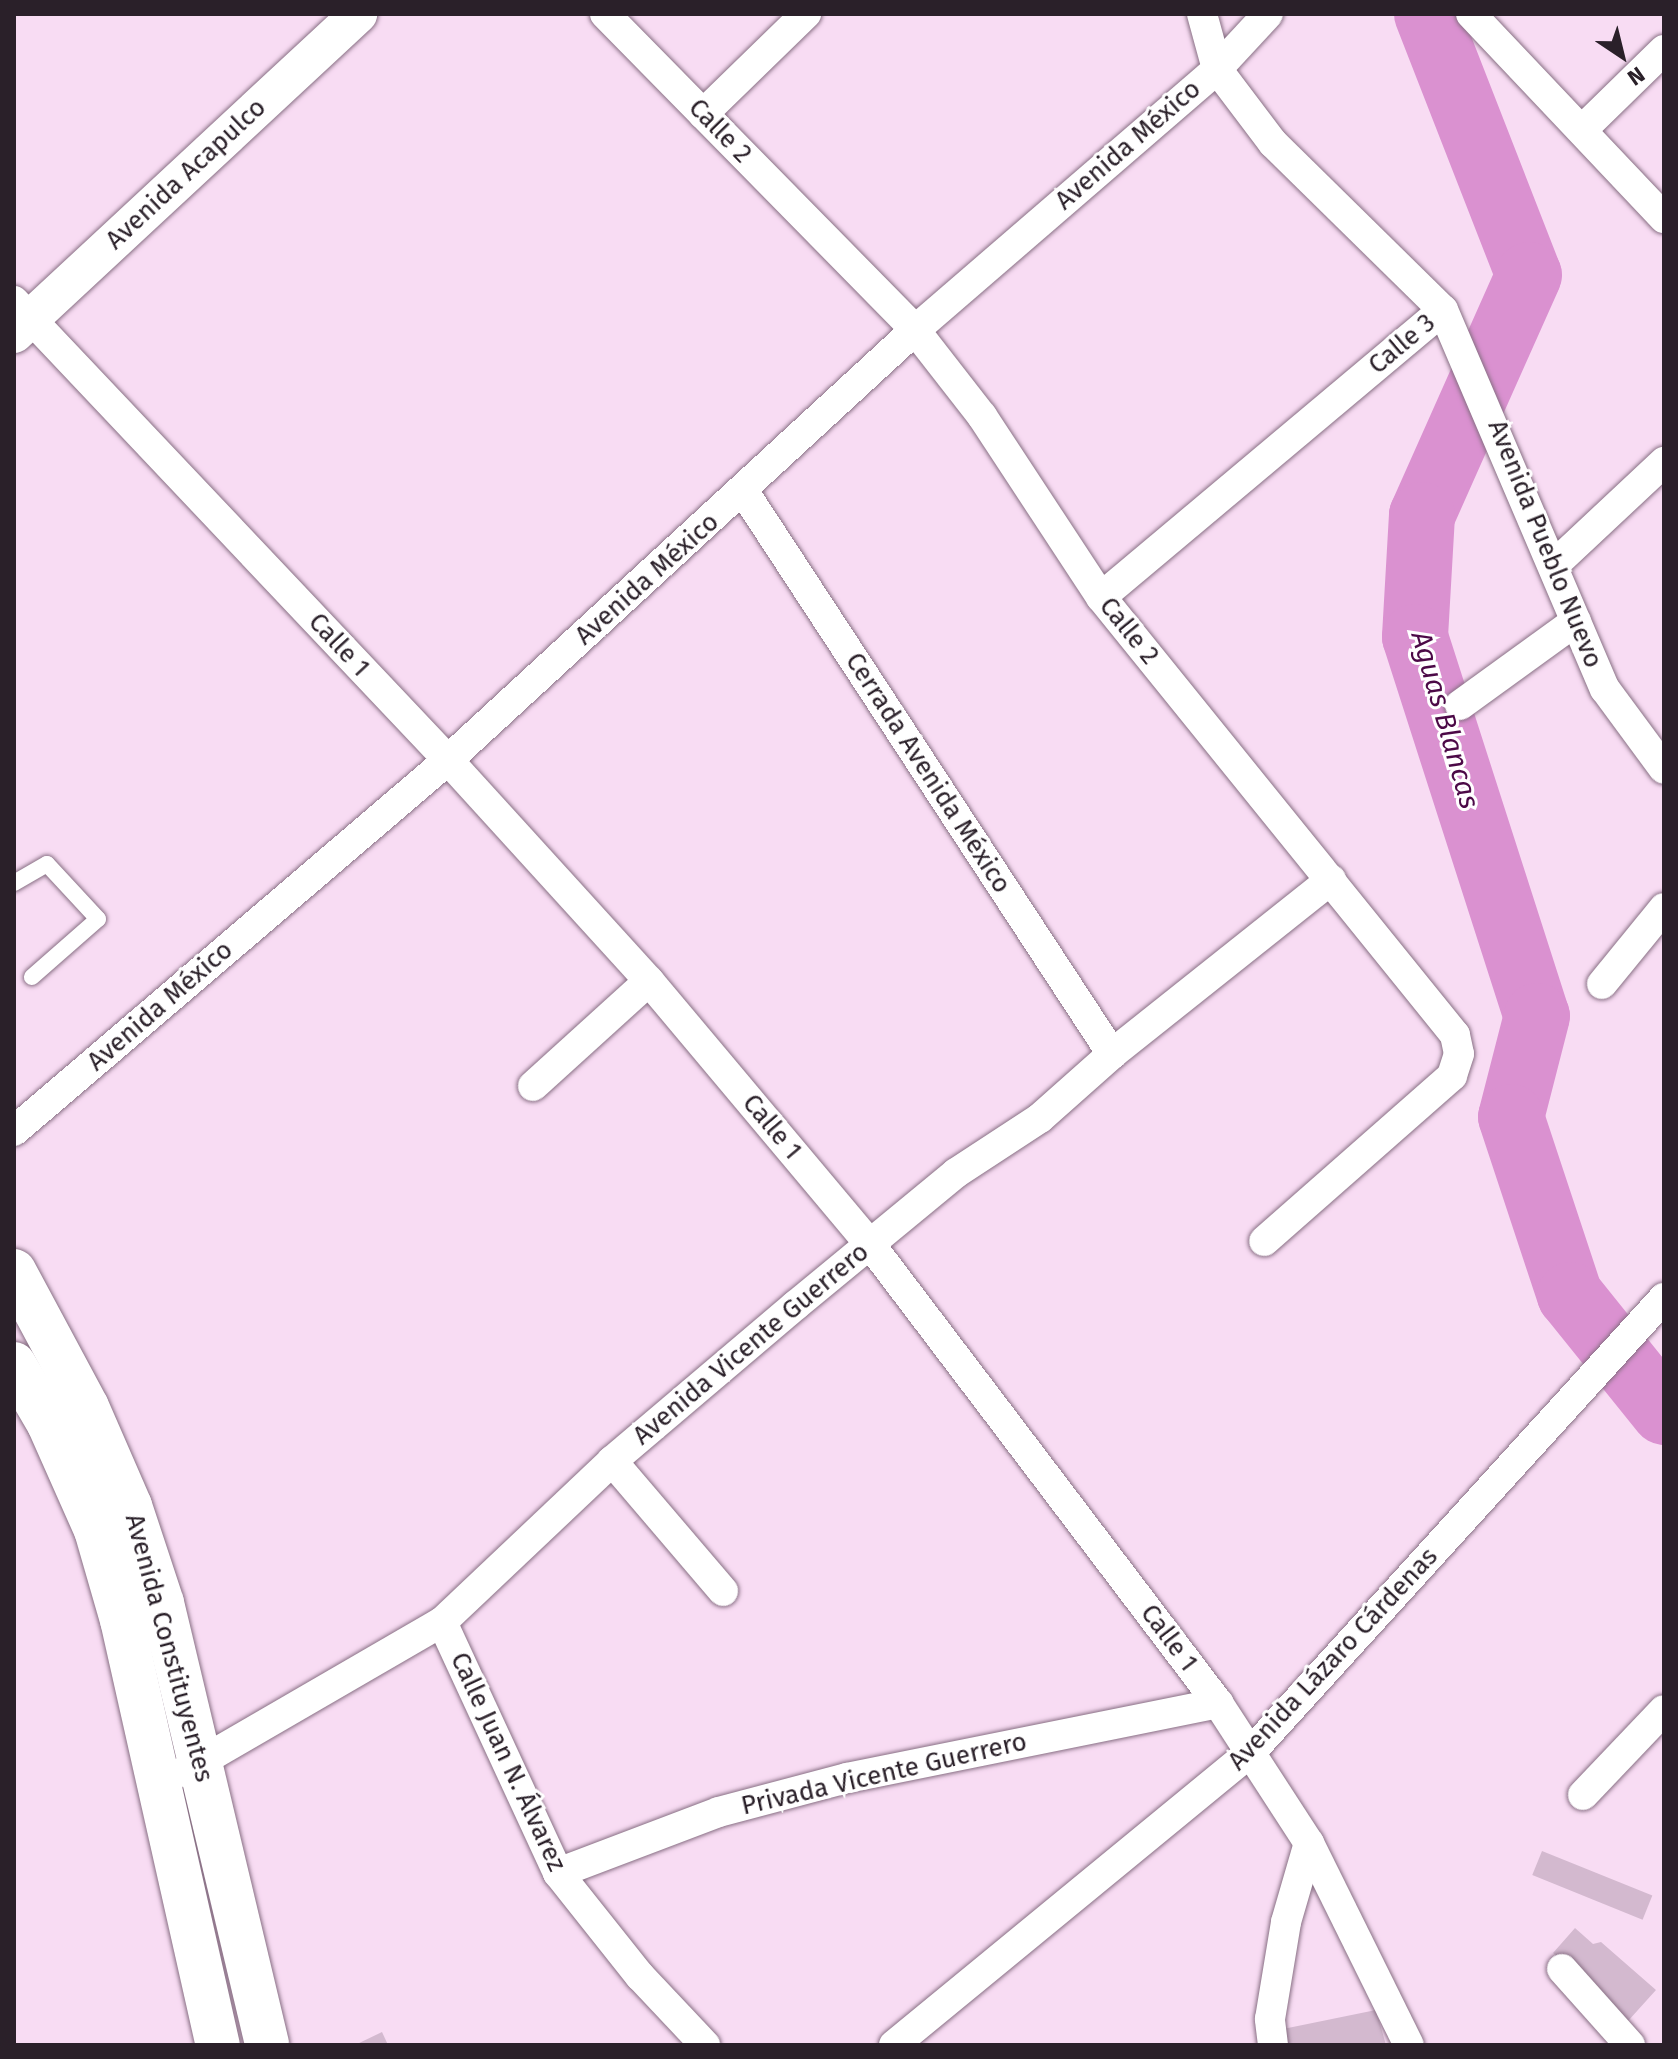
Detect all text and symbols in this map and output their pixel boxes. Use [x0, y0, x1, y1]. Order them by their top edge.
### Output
north arrow [1582, 16, 1662, 96]
text: N [1622, 61, 1650, 91]
street label: Avenida México [1049, 73, 1207, 217]
street label: Avenida Acapulco [100, 92, 272, 256]
street label: Calle 2 [682, 92, 758, 170]
street label: Calle 3 [1362, 307, 1442, 381]
street label: Avenida Pueblo Nuevo [1481, 416, 1609, 672]
street label: Avenida México [569, 506, 725, 652]
street label: Calle 2 [1093, 591, 1165, 671]
street label: Calle 1 [302, 607, 376, 683]
water label: Aguas Blancas [1404, 628, 1486, 812]
street label: Cerrada Avenida México [839, 647, 1017, 899]
street label: Avenida México [81, 934, 239, 1078]
street label: Calle 1 [736, 1088, 808, 1166]
street label: Avenida Vicente Guerrero [627, 1236, 875, 1452]
street label: Avenida Constituyentes [118, 1511, 220, 1785]
street label: Avenida Lázaro Cárdenas [1222, 1541, 1444, 1777]
street label: Calle 1 [1134, 1598, 1204, 1678]
street label: Calle Juan N. Álvarez [444, 1648, 572, 1876]
street label: Privada Vicente Guerrero [738, 1726, 1030, 1822]

